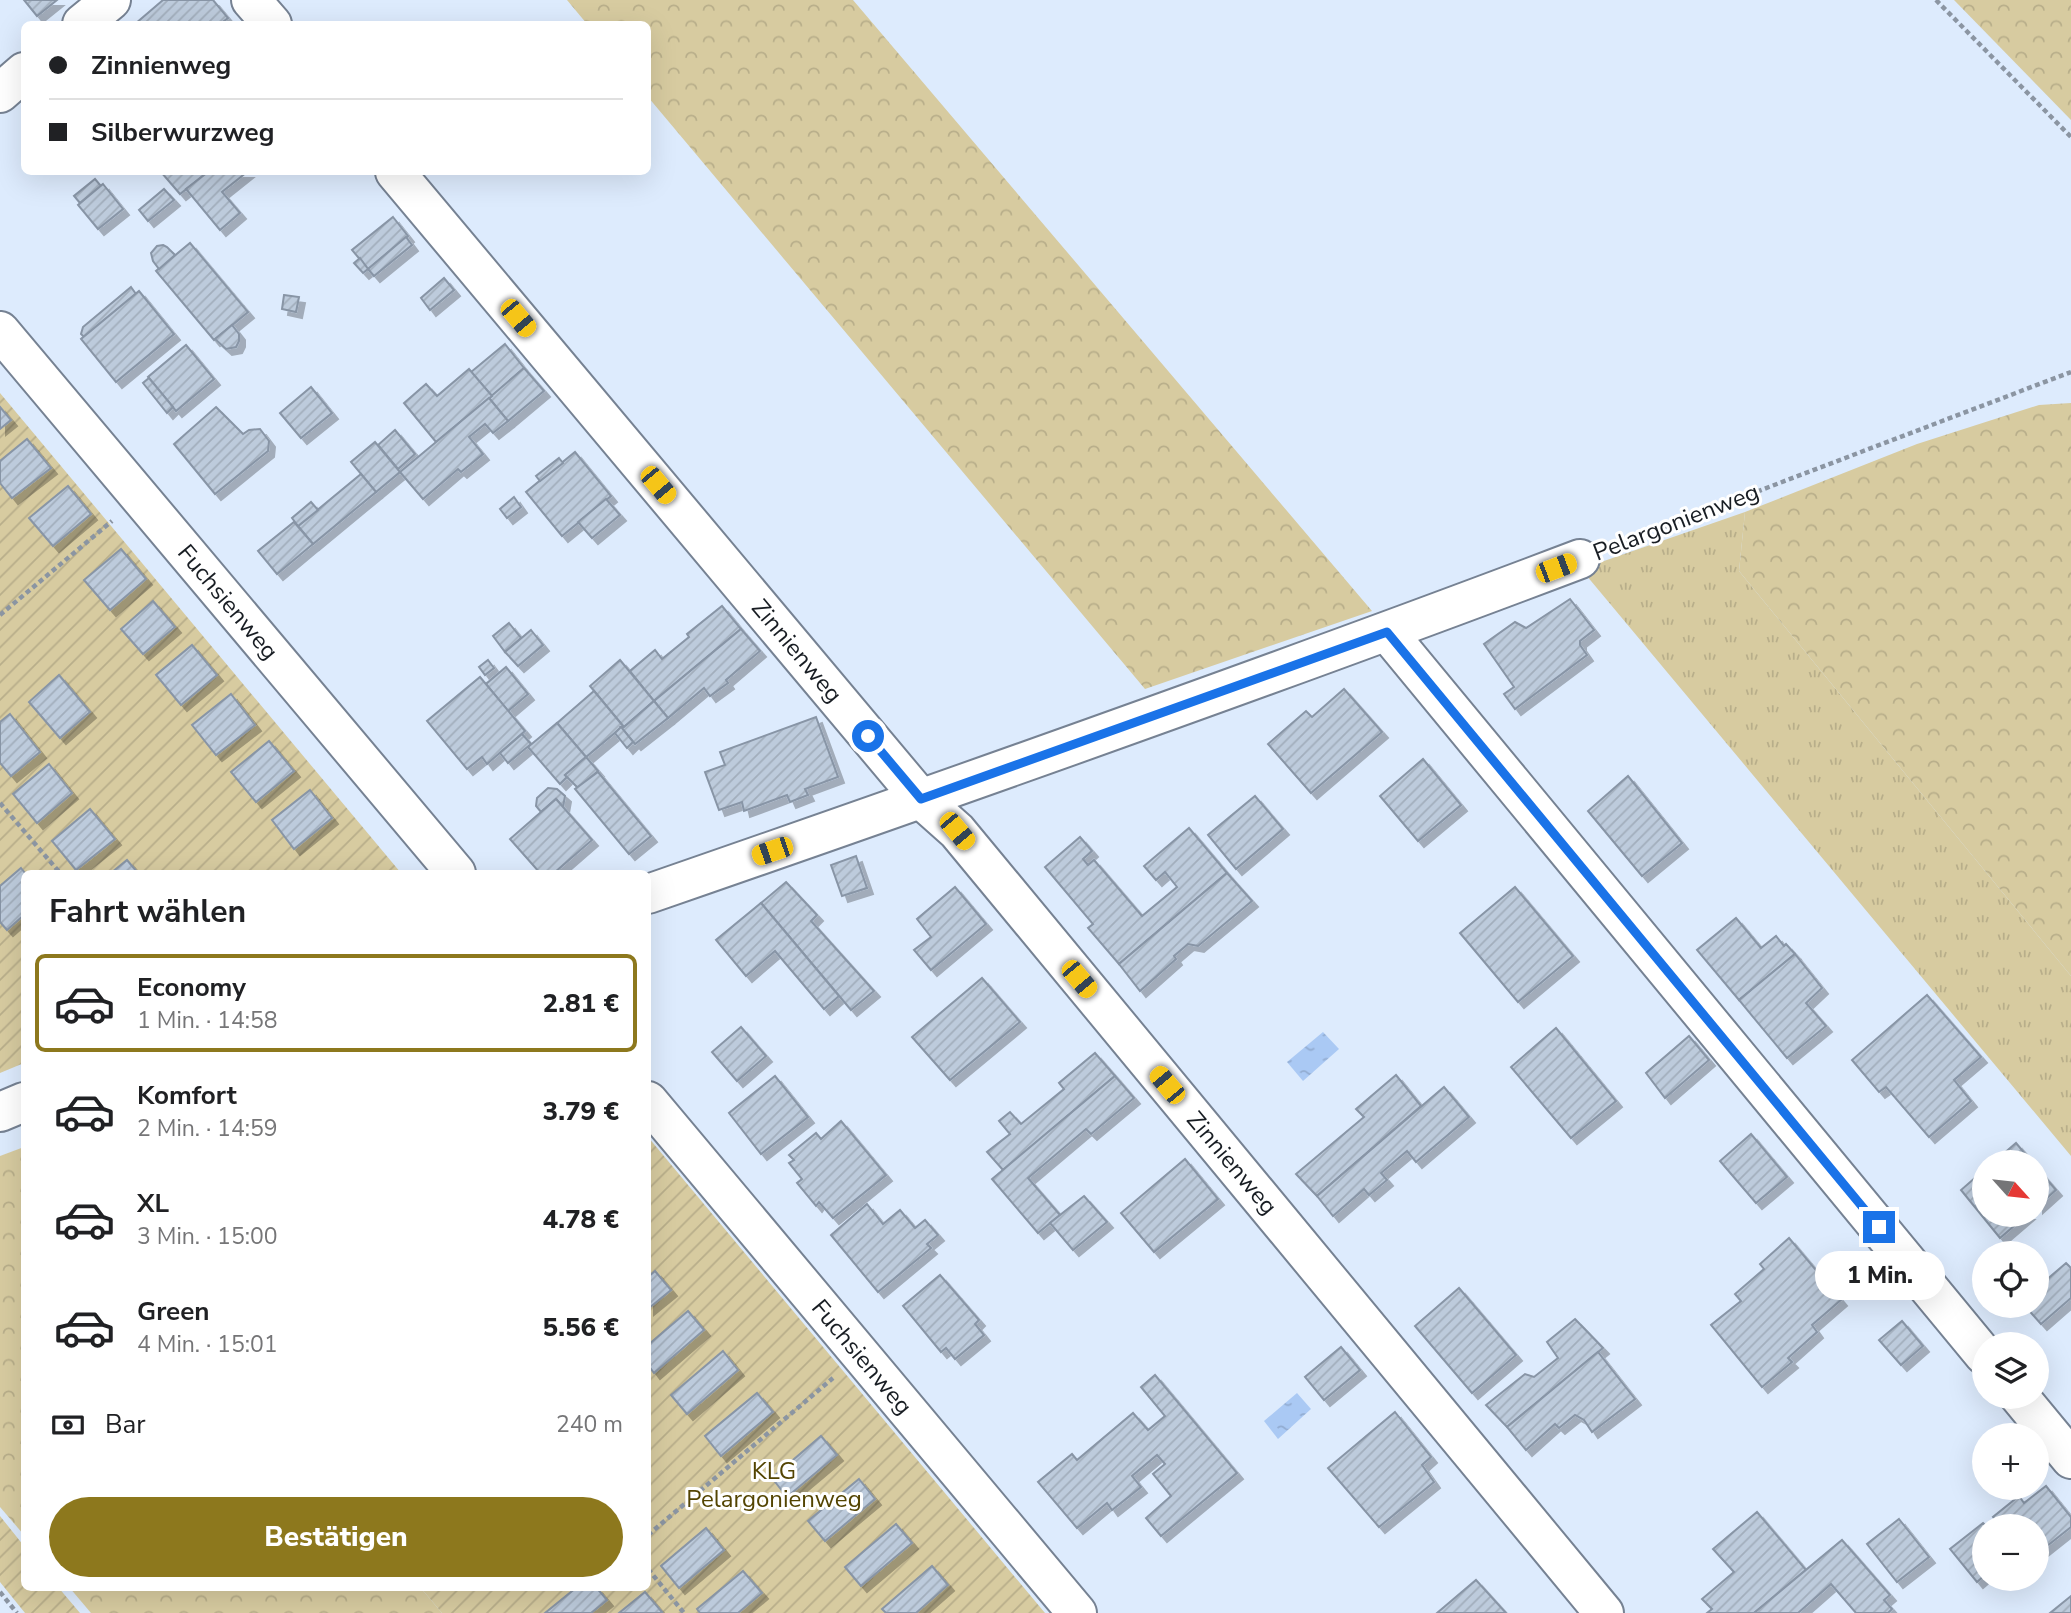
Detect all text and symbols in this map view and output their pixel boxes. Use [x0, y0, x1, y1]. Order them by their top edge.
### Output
text: Zinnienweg [91, 48, 231, 83]
text: Silberwurzweg [91, 115, 274, 150]
car [497, 295, 540, 341]
car [637, 462, 680, 508]
street label: Pelargonienweg [1588, 476, 1764, 568]
street label: Fuchsienweg [170, 538, 286, 666]
car [1533, 551, 1580, 585]
street label: Zinnienweg [744, 593, 850, 709]
route start [852, 720, 884, 752]
car [936, 808, 979, 854]
car [749, 834, 796, 868]
text: Fahrt wählen [49, 890, 246, 933]
car [1058, 956, 1101, 1002]
text: Economy [137, 970, 246, 1005]
icon: car [53, 972, 116, 1035]
text: 2.81 € [543, 986, 619, 1021]
text: 1 Min. · 14:58 [137, 1005, 278, 1036]
car [1146, 1062, 1189, 1108]
text: Komfort [137, 1078, 237, 1113]
icon: car [53, 1080, 116, 1143]
text: 3.79 € [543, 1094, 619, 1129]
street label: Zinnienweg [1179, 1105, 1285, 1221]
text: 2 Min. · 14:59 [137, 1113, 278, 1144]
north arrow [1972, 1150, 2049, 1227]
map controls [1972, 1150, 2049, 1591]
text: XL [137, 1186, 169, 1221]
icon: car [53, 1188, 116, 1251]
text: 4.78 € [543, 1202, 619, 1237]
route end [1863, 1211, 1895, 1243]
text: 3 Min. · 15:00 [137, 1221, 278, 1252]
button: locate [1972, 1241, 2049, 1318]
callout: 1 Min. [1814, 1252, 1944, 1300]
text: 1 Min. [1847, 1260, 1913, 1291]
street label: Fuchsienweg [804, 1293, 920, 1421]
text: Green [137, 1294, 210, 1329]
icon: car [53, 1296, 116, 1359]
text: 5.56 € [543, 1310, 619, 1345]
text: 4 Min. · 15:01 [137, 1329, 278, 1360]
button: layers [1972, 1332, 2049, 1409]
icon: cash [49, 1406, 87, 1444]
text: Bar [105, 1407, 146, 1442]
text: 240 m [556, 1409, 623, 1440]
button: + [1972, 1423, 2049, 1500]
park label: KLG Pelargonienweg [686, 1455, 862, 1515]
button: Bestätigen [49, 1497, 623, 1577]
button: − [1972, 1514, 2049, 1591]

